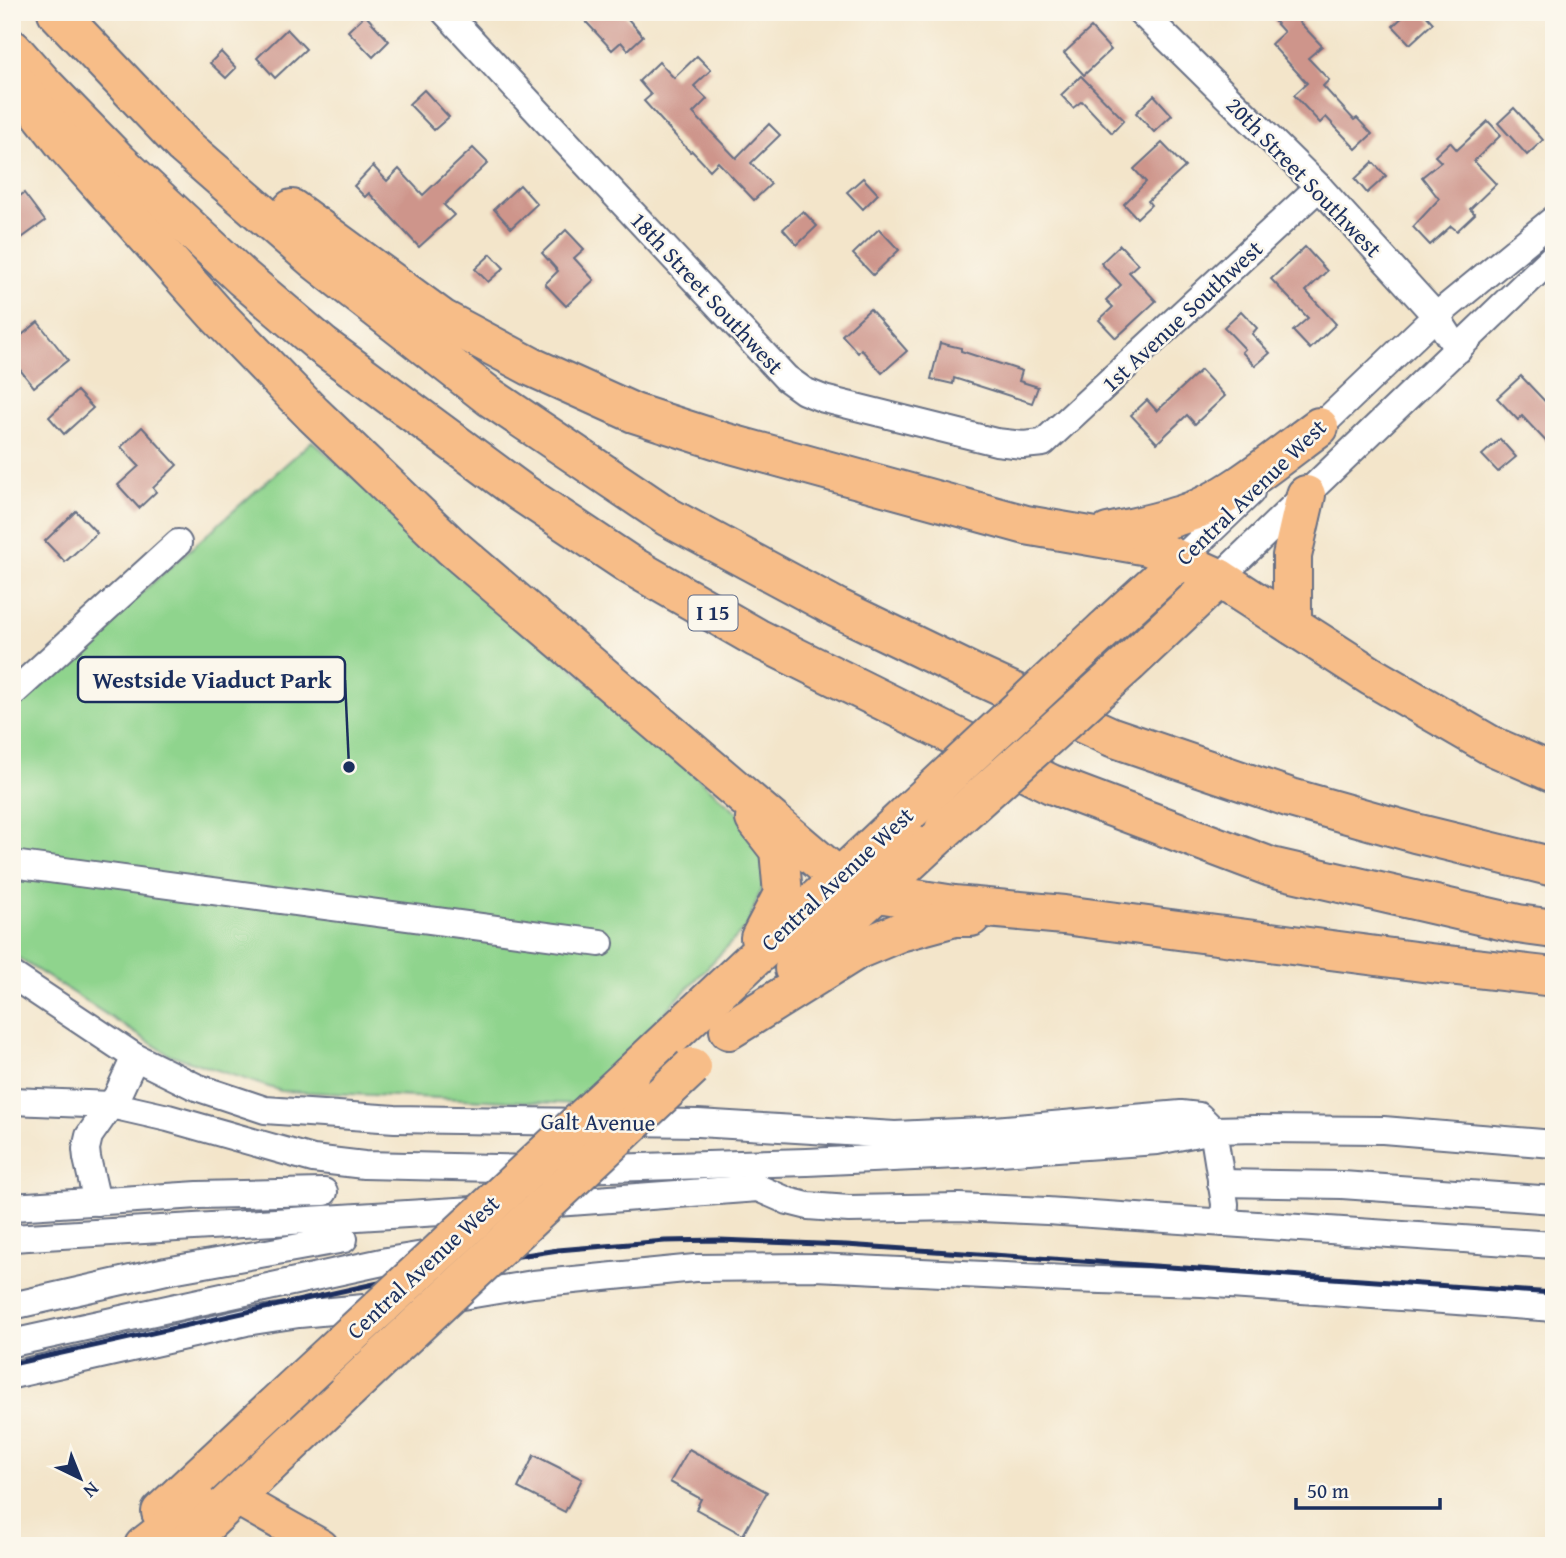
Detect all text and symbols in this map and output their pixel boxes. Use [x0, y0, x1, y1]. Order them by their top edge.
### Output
street label: 20th Street Southwest [1219, 89, 1390, 264]
street label: 18th Street Southwest [623, 204, 792, 381]
street label: 1st Avenue Southwest [1094, 232, 1270, 399]
street label: Central Avenue West [1168, 411, 1333, 572]
road number: I 15 [688, 596, 738, 630]
callout: Westside Viaduct Park [78, 657, 345, 702]
text: Westside Viaduct Park [93, 662, 332, 697]
street label: Central Avenue West [753, 799, 920, 958]
street label: Galt Avenue [540, 1104, 656, 1139]
street label: Central Avenue West [339, 1187, 506, 1346]
north arrow [46, 1442, 116, 1512]
scale bar [1296, 1467, 1440, 1511]
text: 50 m [1307, 1475, 1349, 1506]
text: N [77, 1476, 106, 1505]

